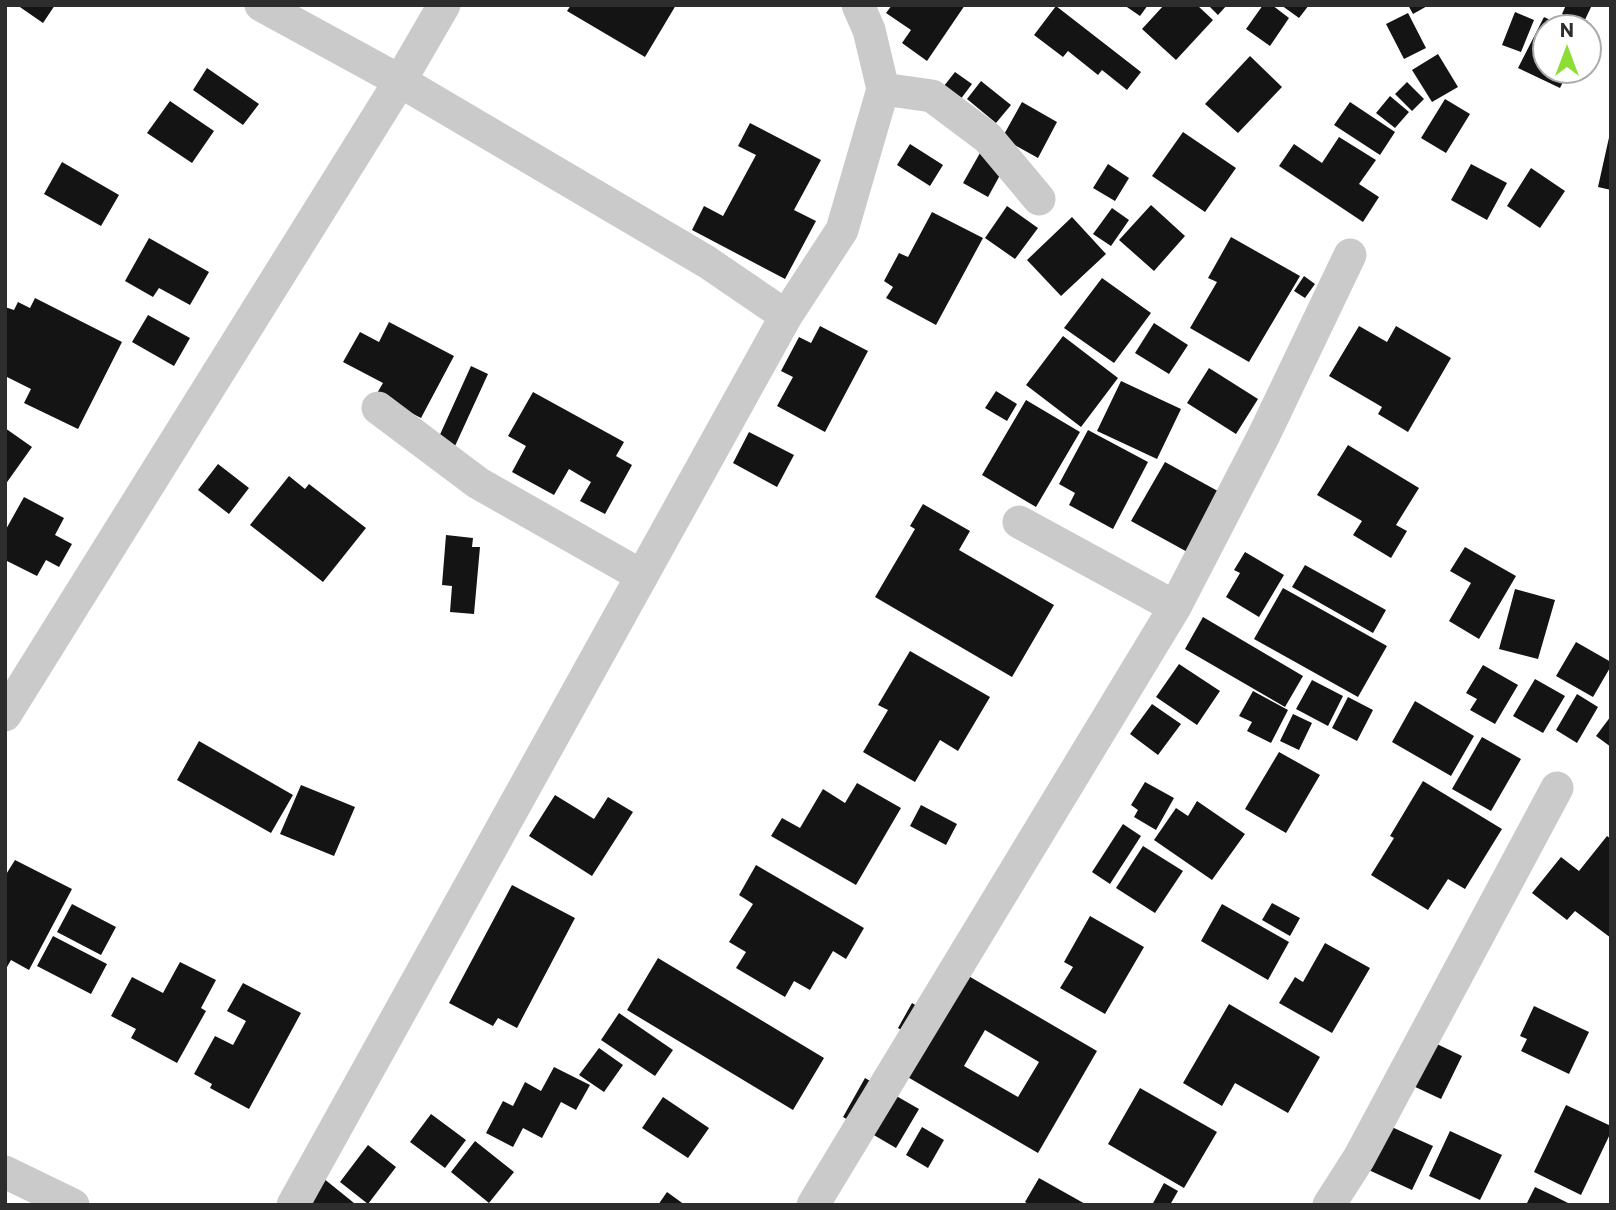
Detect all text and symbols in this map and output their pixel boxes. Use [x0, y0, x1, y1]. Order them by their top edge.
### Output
north arrow [1532, 14, 1602, 84]
text: N [1560, 18, 1574, 41]

